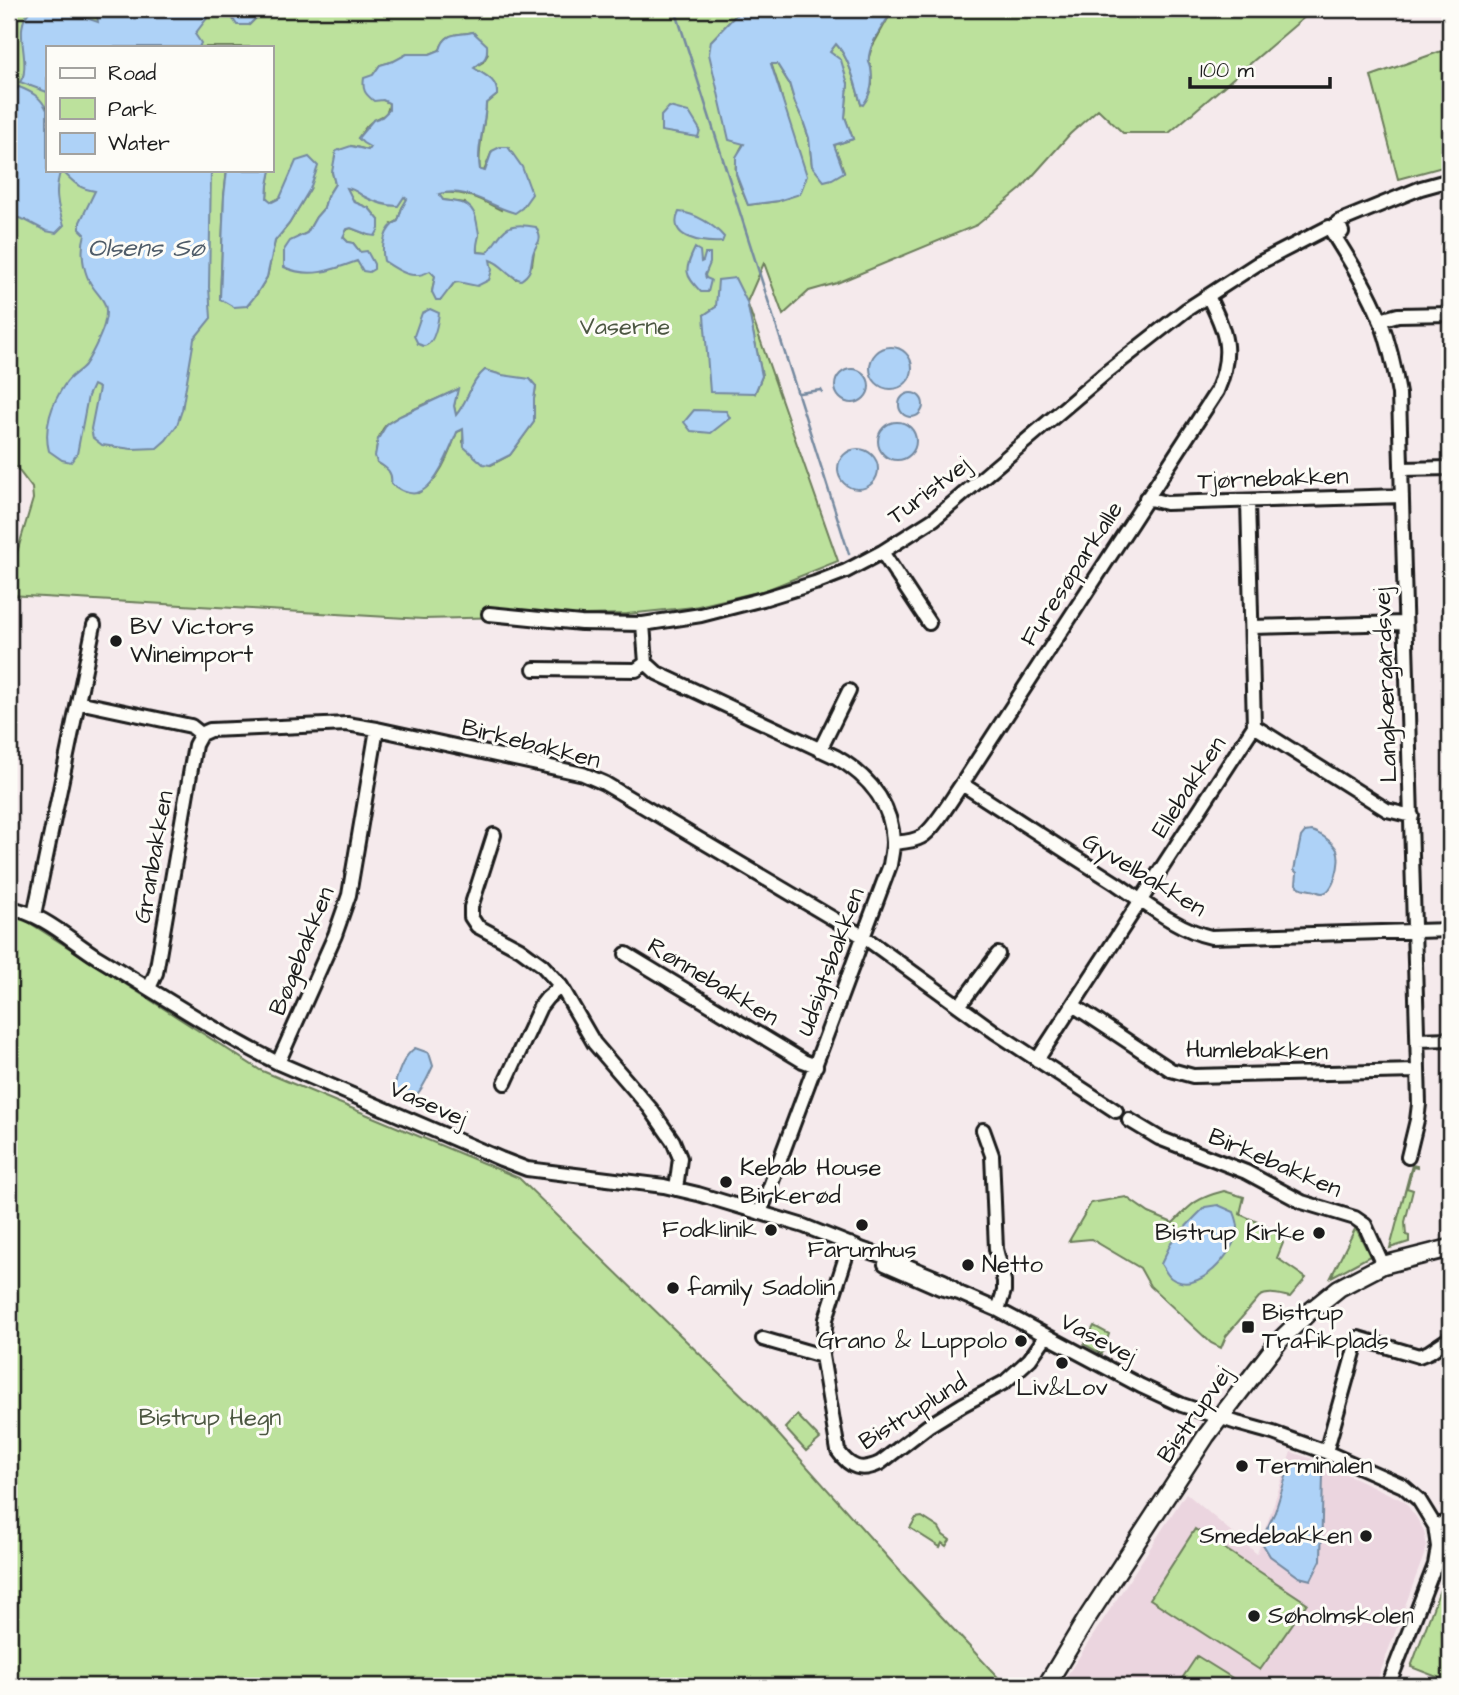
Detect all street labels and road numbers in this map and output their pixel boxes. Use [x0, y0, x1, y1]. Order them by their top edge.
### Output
street label: Turistvej [881, 448, 978, 533]
street label: Tjørnebakken [1197, 459, 1349, 499]
street label: Furesøparkalle [1012, 495, 1132, 653]
street label: Langkærgårdsvej [1366, 586, 1407, 783]
street label: Birkebakken [458, 710, 604, 778]
street label: Ellebakken [1143, 730, 1235, 844]
street label: Granbakken [126, 788, 182, 926]
street label: Gyvelbakken [1075, 825, 1212, 926]
street label: Bøgebakken [261, 882, 344, 1021]
street label: Udsigtsbakken [788, 883, 875, 1041]
street label: Rønnebakken [641, 929, 785, 1035]
street label: Humlebakken [1186, 1033, 1328, 1069]
street label: Vasevej [384, 1072, 473, 1137]
street label: Birkebakken [1203, 1120, 1347, 1206]
street label: Vasevej [1054, 1305, 1143, 1374]
street label: Bistrupvej [1149, 1359, 1241, 1470]
street label: Bistruplund [852, 1365, 974, 1459]

